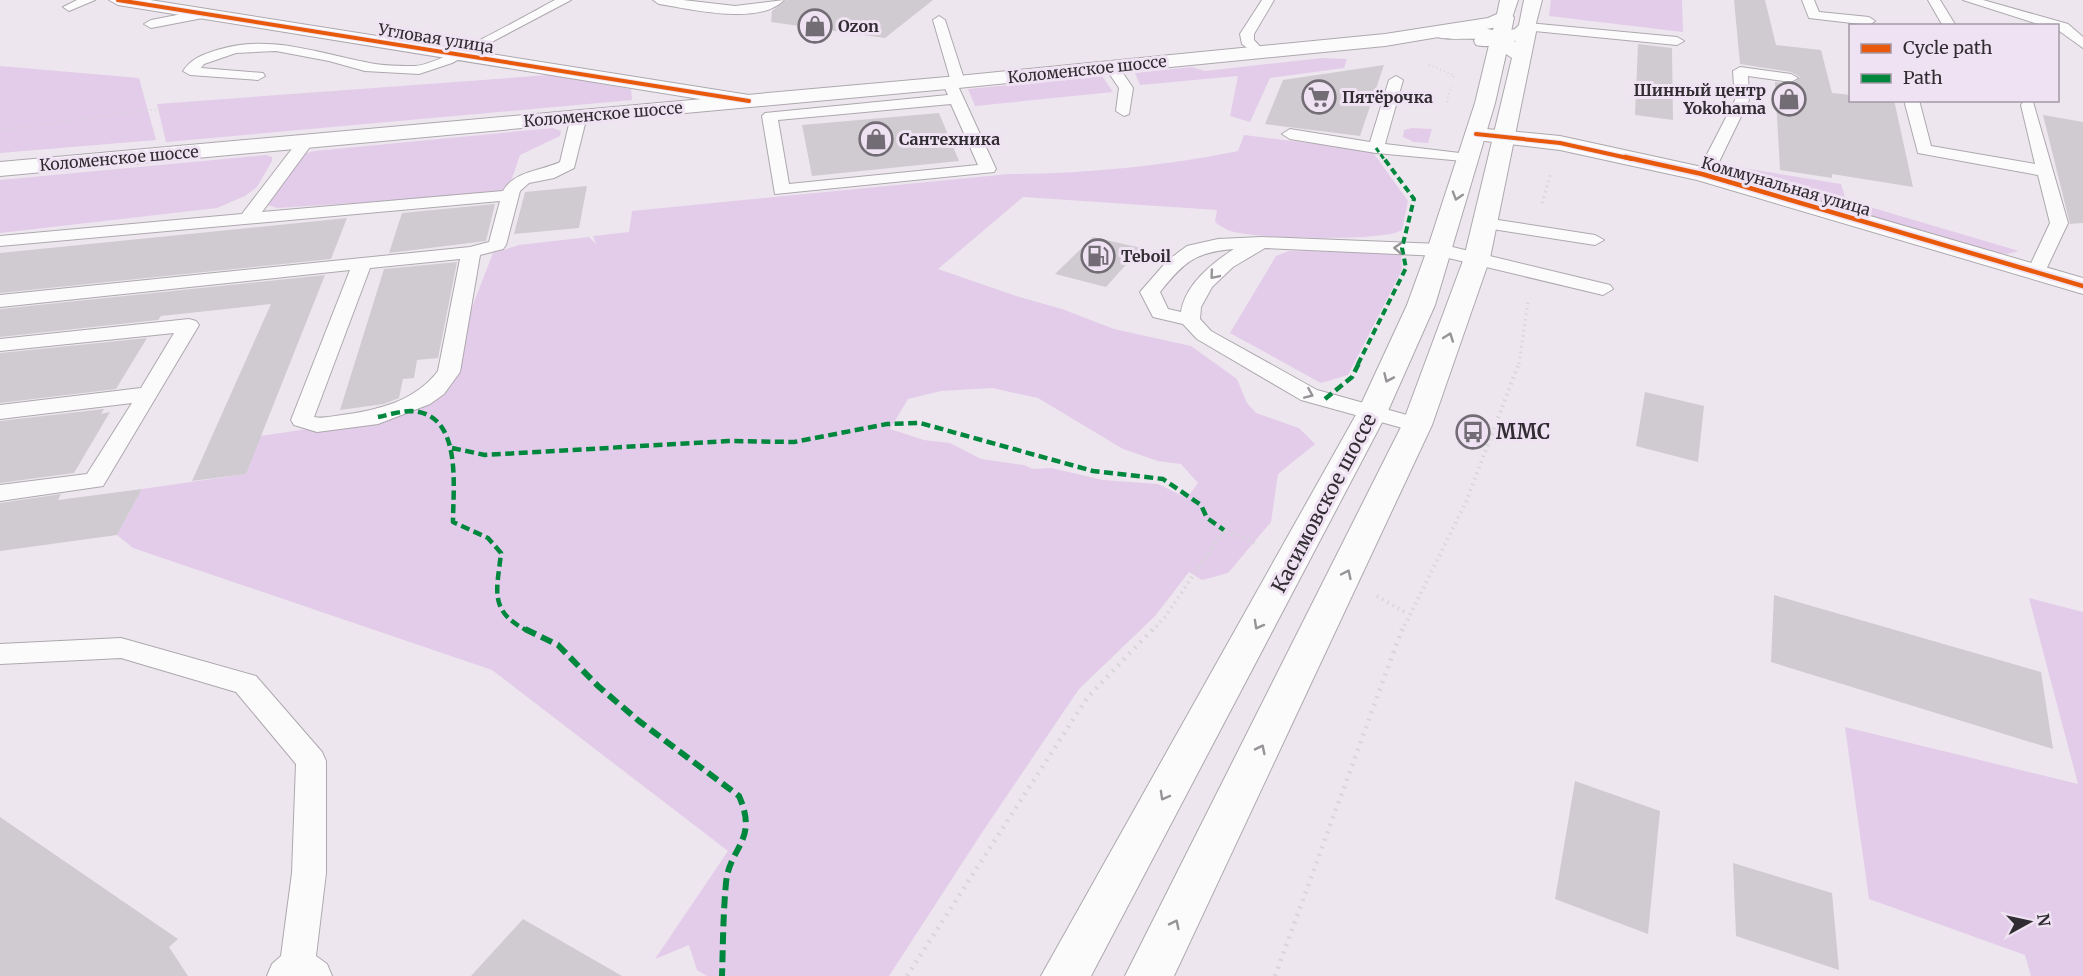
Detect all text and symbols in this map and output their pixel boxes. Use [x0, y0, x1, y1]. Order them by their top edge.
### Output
shop icon: Ozon [797, 8, 833, 44]
place label: Ozon [838, 16, 879, 36]
street label: Угловая улица [376, 19, 496, 57]
legend [1849, 24, 2059, 102]
text: Cycle path [1903, 36, 1993, 59]
street label: Коломенское шоссе [1007, 51, 1167, 87]
text: Path [1903, 66, 1943, 89]
supermarket icon: Пятёрочка [1301, 79, 1337, 115]
place label: Шинный центр Yokohama [1634, 80, 1766, 118]
shop icon: Шинный центр Yokohama [1771, 81, 1807, 117]
place label: Пятёрочка [1342, 87, 1433, 107]
street label: Коломенское шоссе [523, 97, 683, 131]
shop icon: Сантехника [858, 121, 894, 157]
place label: Сантехника [899, 129, 1000, 149]
street label: Коломенское шоссе [39, 141, 199, 175]
street label: Коммунальная улица [1699, 152, 1873, 220]
one-way arrow [1452, 190, 1464, 201]
fuel station icon: Teboil [1080, 238, 1116, 274]
one-way arrow [1394, 242, 1403, 255]
place label: Teboil [1121, 246, 1171, 266]
one-way arrow [1210, 268, 1221, 279]
one-way arrow [1442, 332, 1455, 343]
one-way arrow [1383, 372, 1395, 383]
one-way arrow [1303, 386, 1314, 398]
street label: Касимовское шоссе [1266, 409, 1381, 597]
bus stop icon: ММС [1455, 414, 1491, 450]
place label: ММС [1496, 419, 1550, 444]
one-way arrow [1339, 569, 1351, 580]
one-way arrow [1254, 619, 1265, 629]
one-way arrow [1253, 744, 1265, 755]
one-way arrow [1160, 790, 1171, 800]
north arrow [1999, 892, 2059, 952]
text: N [2033, 912, 2055, 928]
one-way arrow [1167, 919, 1179, 930]

